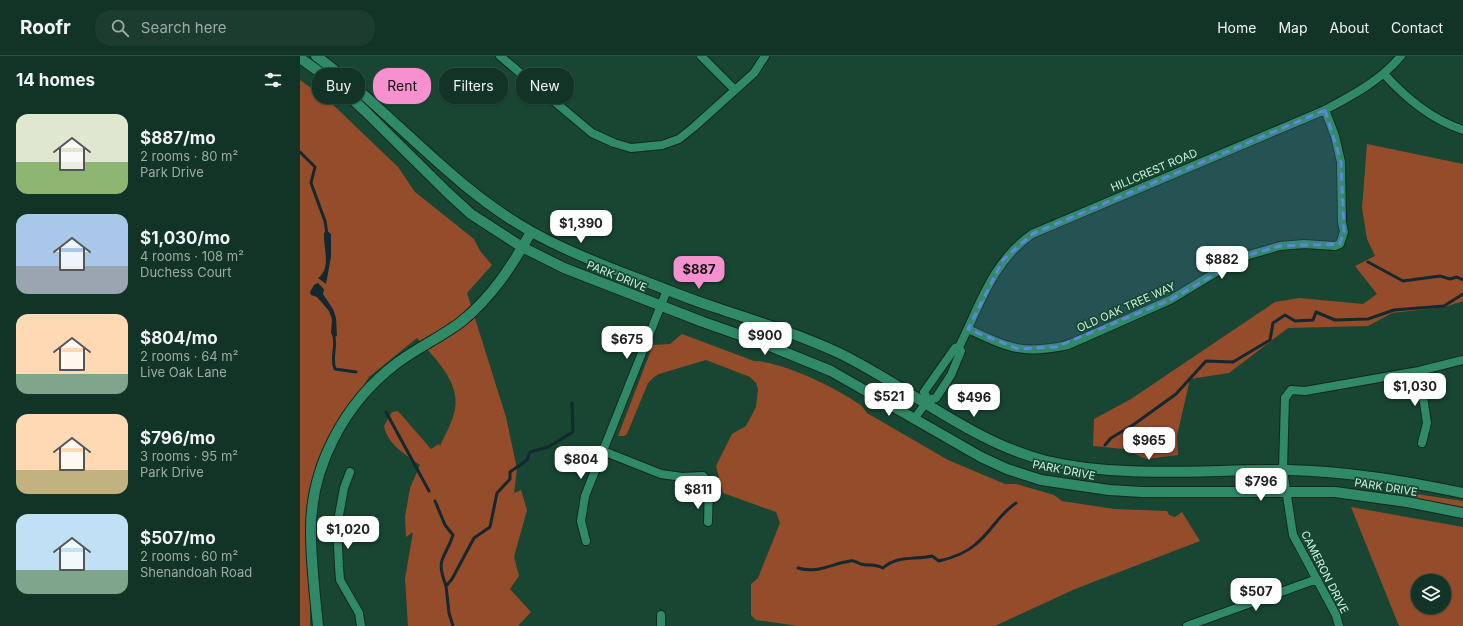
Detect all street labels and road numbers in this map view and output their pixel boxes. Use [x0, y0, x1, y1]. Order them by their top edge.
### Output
street label: HILLCREST ROAD [1109, 145, 1200, 195]
street label: PARK DRIVE [585, 258, 649, 294]
street label: OLD OAK TREE WAY [1074, 279, 1178, 335]
street label: PARK DRIVE [1031, 457, 1097, 483]
street label: PARK DRIVE [1354, 475, 1418, 499]
street label: CAMERON DRIVE [1298, 528, 1352, 616]

